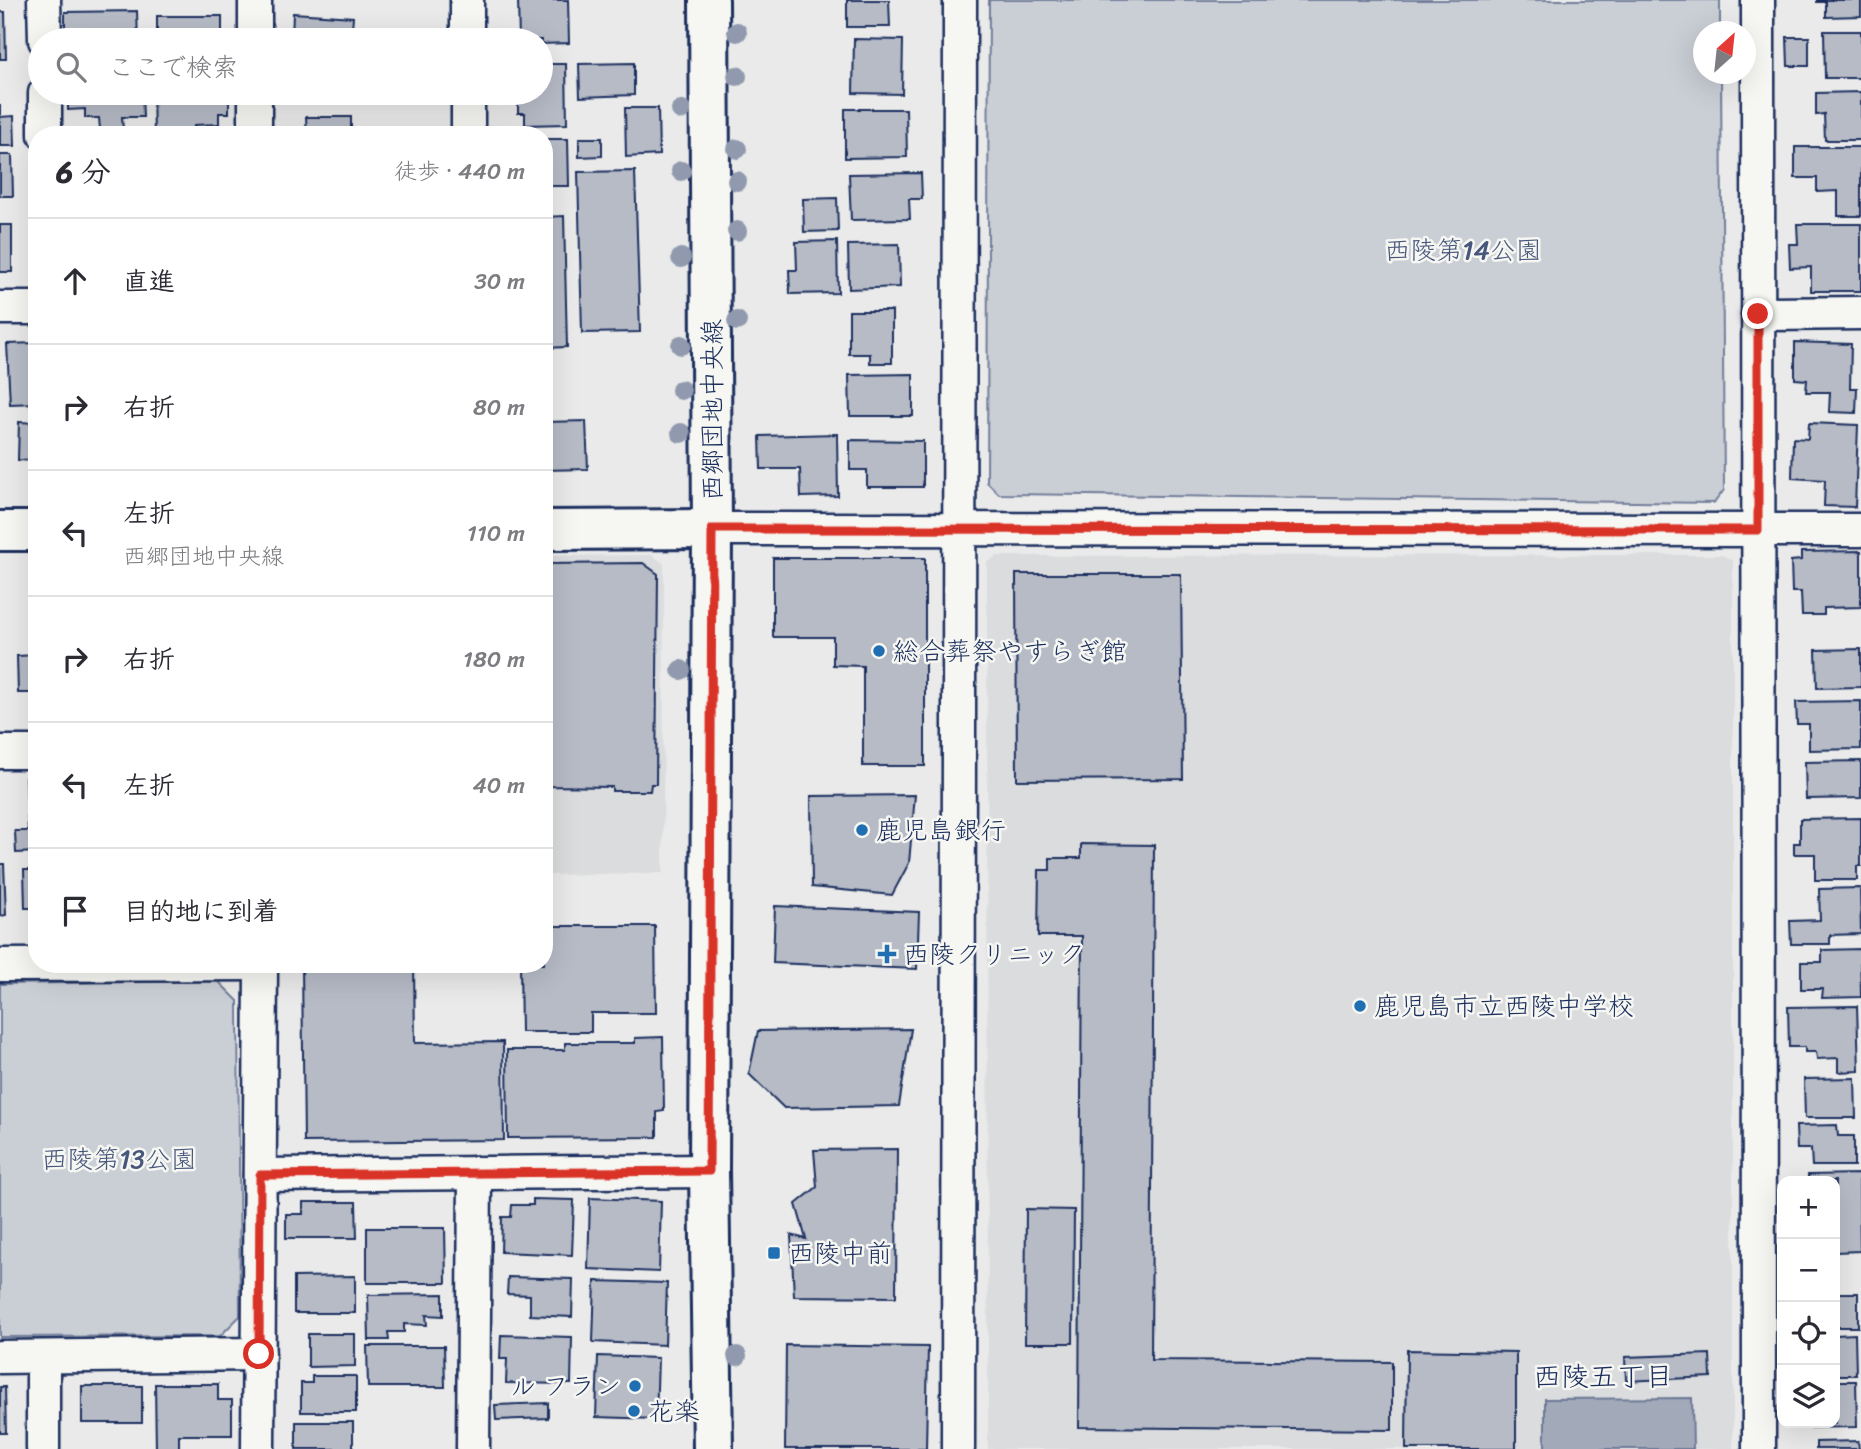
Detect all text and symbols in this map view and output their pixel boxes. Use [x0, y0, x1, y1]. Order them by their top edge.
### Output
north arrow [1693, 21, 1756, 84]
search box [28, 28, 553, 105]
text: ここで検索 [108, 44, 238, 90]
icon: search [52, 48, 90, 86]
text: 6 分 [56, 145, 111, 199]
text: 徒歩 · 440 m [394, 151, 525, 192]
park label: 西陵第14公園 [1384, 227, 1542, 273]
text: 直進 [123, 258, 175, 304]
text: 30 m [474, 261, 525, 302]
icon: ahead [56, 262, 94, 300]
route end [1742, 298, 1773, 329]
street label: 西郷団地中央線 [689, 319, 735, 501]
text: 右折 [123, 384, 175, 430]
text: 80 m [473, 387, 525, 428]
icon: right [56, 388, 94, 426]
text: 左折 [123, 490, 175, 536]
text: 110 m [467, 513, 525, 554]
icon: left [56, 514, 94, 552]
text: 西郷団地中央線 [123, 536, 284, 577]
place label: 総合葬祭やすらぎ館 [893, 628, 1127, 674]
text: 右折 [123, 636, 175, 682]
text: 180 m [463, 639, 525, 680]
icon: right [56, 640, 94, 678]
marker: 総合葬祭やすらぎ館 [871, 643, 887, 659]
text: 左折 [123, 762, 175, 808]
text: 40 m [472, 765, 525, 806]
icon: left [56, 766, 94, 804]
place label: 鹿児島銀行 [876, 807, 1006, 853]
marker: 鹿児島銀行 [854, 822, 870, 838]
text: 目的地に到着 [123, 888, 279, 934]
icon: arrive [56, 892, 94, 930]
place label: 西陵クリニック [903, 931, 1085, 977]
marker: 西陵クリニック [877, 944, 897, 964]
place label: 鹿児島市立西陵中学校 [1374, 983, 1634, 1029]
marker: 鹿児島市立西陵中学校 [1352, 998, 1368, 1014]
park label: 西陵第13公園 [41, 1136, 197, 1182]
map controls [1777, 1176, 1840, 1428]
button: + [1777, 1176, 1840, 1239]
place label: 西陵中前 [788, 1230, 892, 1276]
button: − [1777, 1239, 1840, 1302]
marker: 西陵中前 [766, 1245, 782, 1261]
button: locate [1777, 1302, 1840, 1365]
route start [243, 1338, 274, 1369]
district label: 西陵五丁目 [1533, 1352, 1673, 1401]
place label: ル フラン [510, 1363, 621, 1409]
button: layers [1777, 1365, 1840, 1428]
marker: ル フラン [627, 1378, 643, 1394]
place label: 花楽 [648, 1388, 700, 1434]
marker: 花楽 [626, 1403, 642, 1419]

